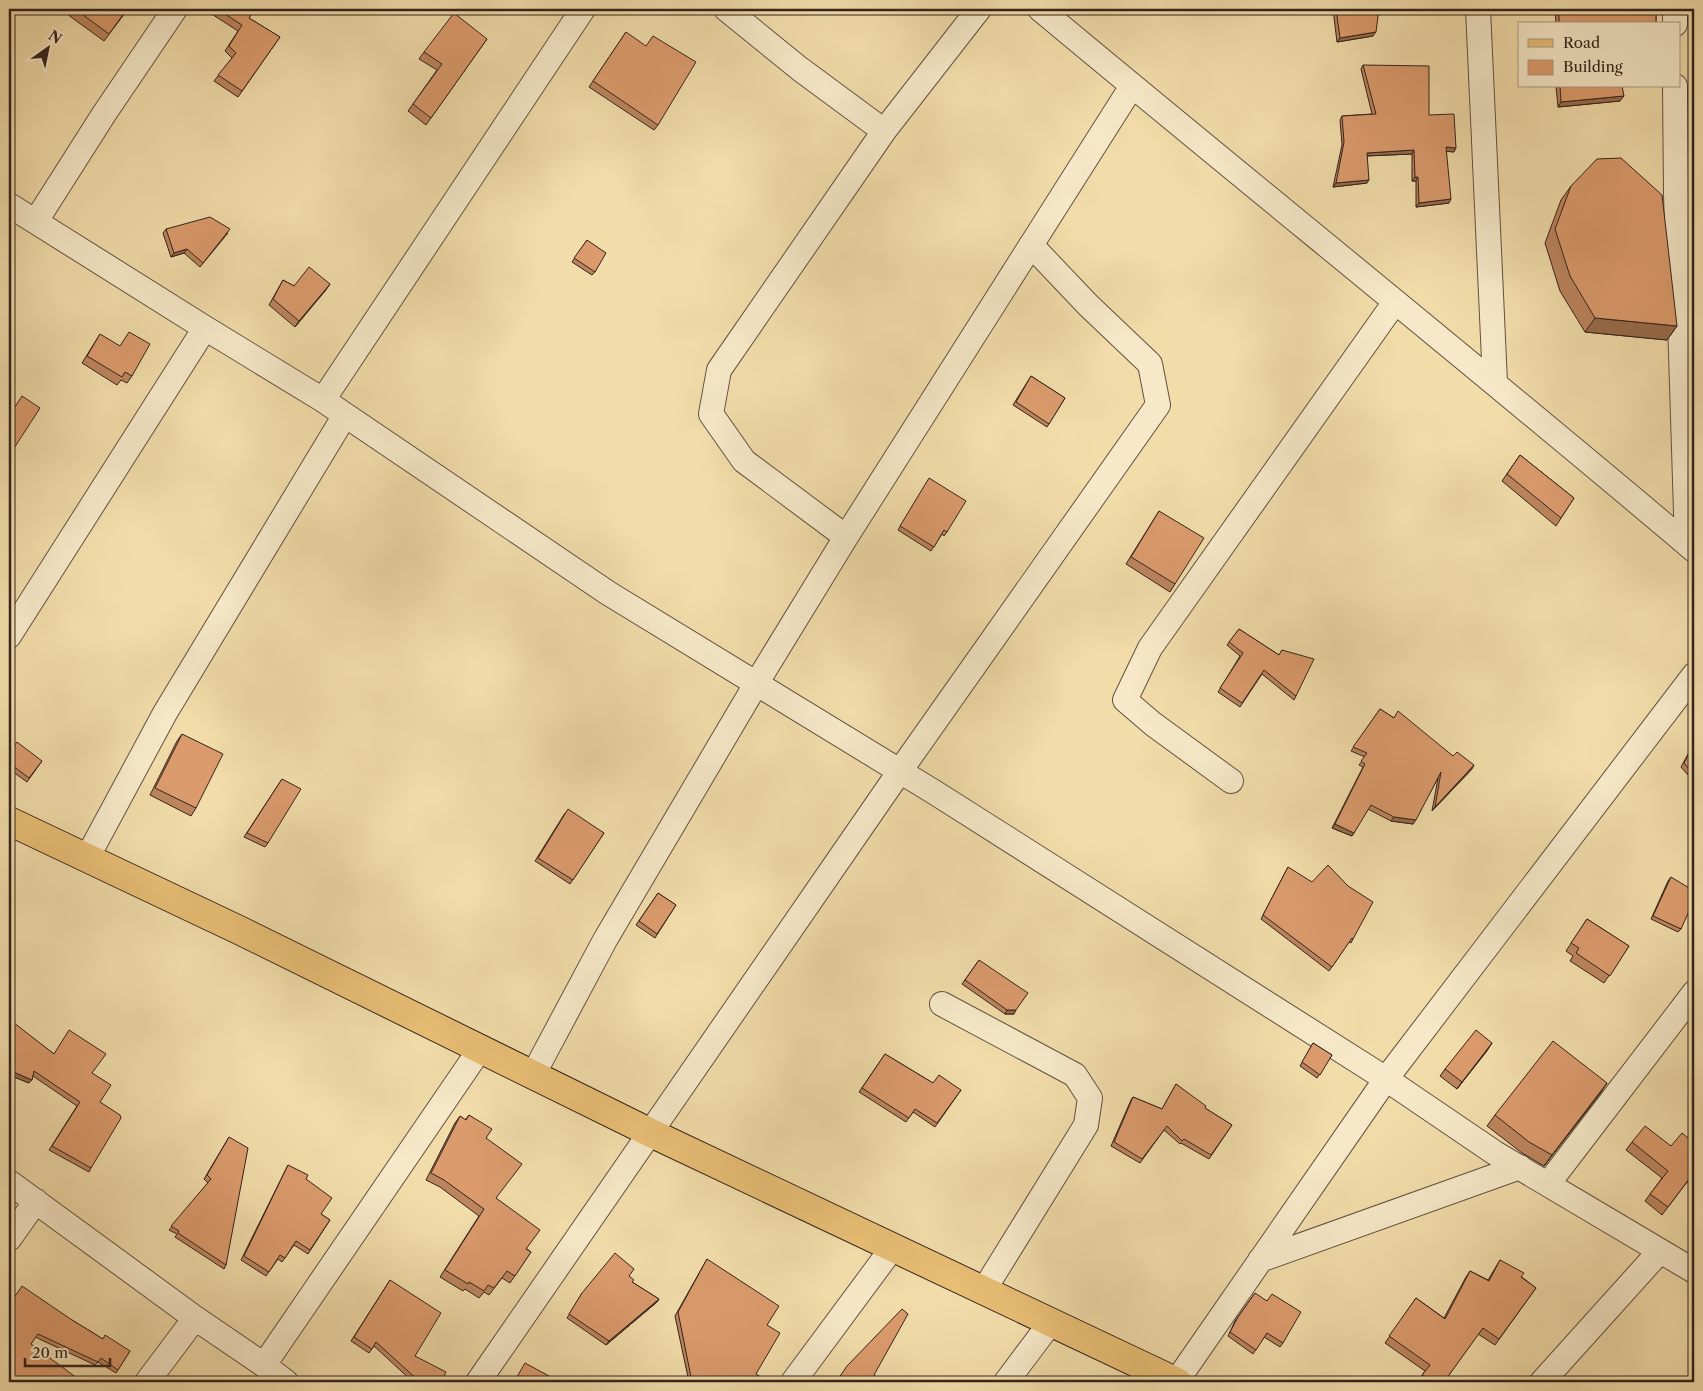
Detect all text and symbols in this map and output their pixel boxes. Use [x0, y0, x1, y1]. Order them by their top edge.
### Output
north arrow [22, 22, 72, 72]
legend [1518, 22, 1680, 88]
text: N [45, 26, 65, 48]
text: Road [1563, 33, 1600, 52]
text: Building [1563, 57, 1623, 76]
scale bar [25, 1336, 110, 1368]
text: 20 m [32, 1343, 68, 1362]

